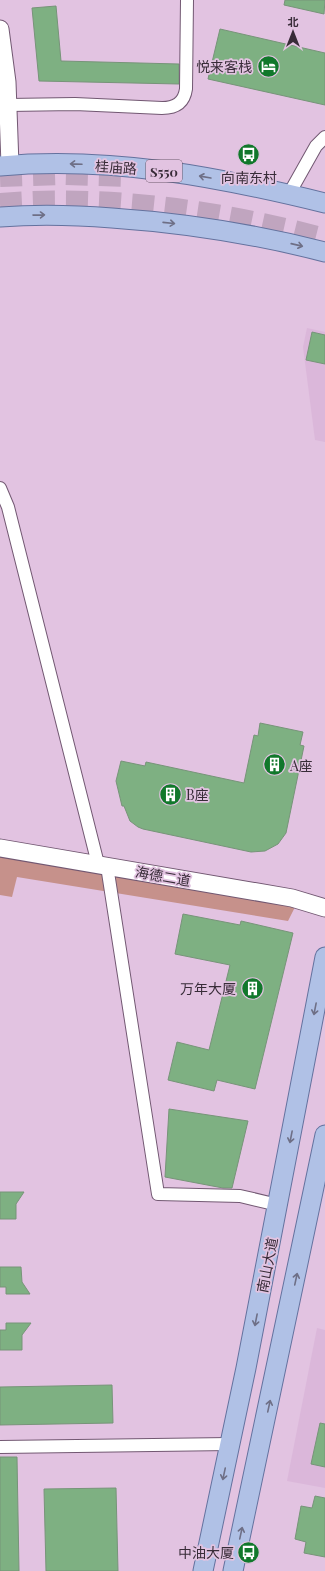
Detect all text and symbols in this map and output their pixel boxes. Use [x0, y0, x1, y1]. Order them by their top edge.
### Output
north arrow [273, 12, 313, 52]
text: 北 [288, 14, 299, 29]
hotel icon: 悦来客栈 [255, 53, 281, 79]
place label: 悦来客栈 [196, 57, 252, 76]
bus stop icon: 向南东村 [236, 142, 262, 168]
street label: 桂庙路 [94, 156, 138, 178]
road number: S550 [146, 160, 182, 182]
one-way arrow [70, 161, 83, 168]
place label: 向南东村 [221, 168, 277, 187]
one-way arrow [199, 173, 212, 181]
one-way arrow [32, 211, 45, 219]
one-way arrow [162, 219, 175, 227]
one-way arrow [290, 241, 303, 249]
building icon: A座 [261, 752, 287, 778]
place label: A座 [289, 756, 313, 775]
building icon: B座 [158, 781, 184, 807]
place label: B座 [186, 785, 209, 804]
street label: 海德二道 [134, 862, 192, 890]
building icon: 万年大厦 [239, 975, 265, 1001]
place label: 万年大厦 [180, 979, 236, 998]
one-way arrow [311, 1002, 319, 1015]
one-way arrow [287, 1130, 295, 1143]
street label: 南山大道 [252, 1236, 282, 1294]
one-way arrow [292, 1272, 300, 1285]
one-way arrow [252, 1313, 260, 1326]
one-way arrow [265, 1400, 273, 1413]
one-way arrow [219, 1467, 227, 1480]
one-way arrow [238, 1527, 246, 1540]
bus stop icon: 中油大厦 [236, 1539, 262, 1565]
place label: 中油大厦 [178, 1543, 234, 1562]

